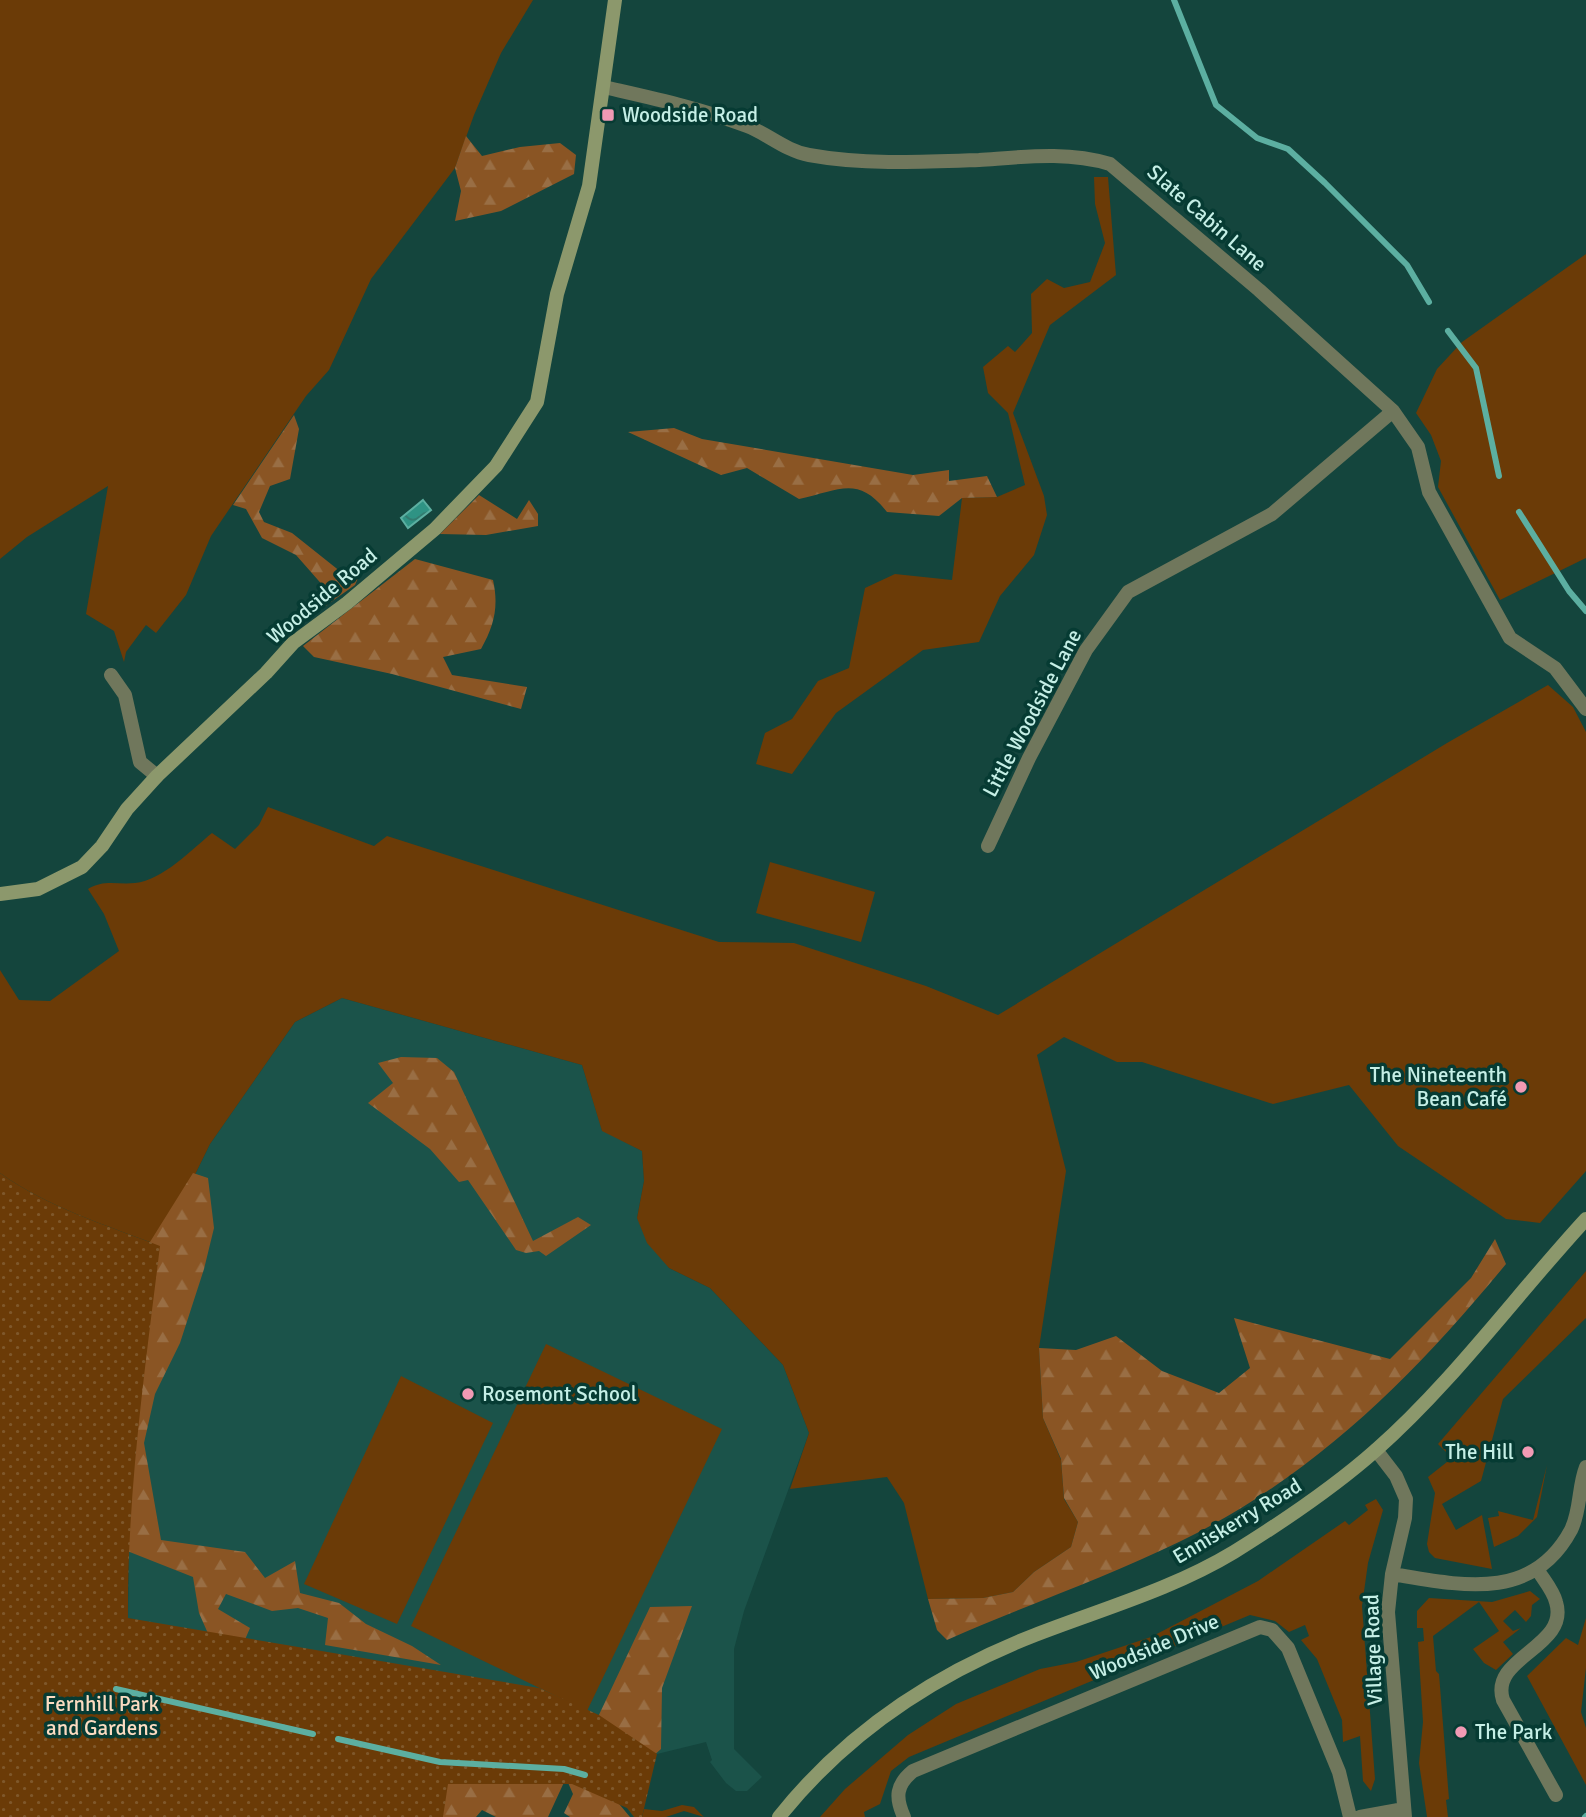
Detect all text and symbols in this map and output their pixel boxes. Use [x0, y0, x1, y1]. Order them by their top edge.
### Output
place label: Woodside Road [622, 102, 758, 128]
marker: Woodside Road [600, 107, 616, 123]
street label: Slate Cabin Lane [1142, 159, 1272, 277]
street label: Woodside Road [262, 542, 382, 650]
street label: Little Woodside Lane [977, 625, 1087, 801]
place label: The Nineteenth Bean Café [1370, 1062, 1507, 1112]
marker: The Nineteenth Bean Café [1513, 1079, 1529, 1095]
place label: Rosemont School [482, 1381, 637, 1407]
marker: Rosemont School [460, 1386, 476, 1402]
place label: The Hill [1445, 1439, 1514, 1465]
marker: The Hill [1520, 1444, 1536, 1460]
street label: Enniskerry Road [1168, 1472, 1306, 1570]
street label: Village Road [1358, 1594, 1388, 1706]
street label: Woodside Drive [1085, 1608, 1223, 1686]
park label: Fernhill Park and Gardens [45, 1691, 160, 1741]
place label: The Park [1475, 1719, 1553, 1745]
marker: The Park [1453, 1724, 1469, 1740]

